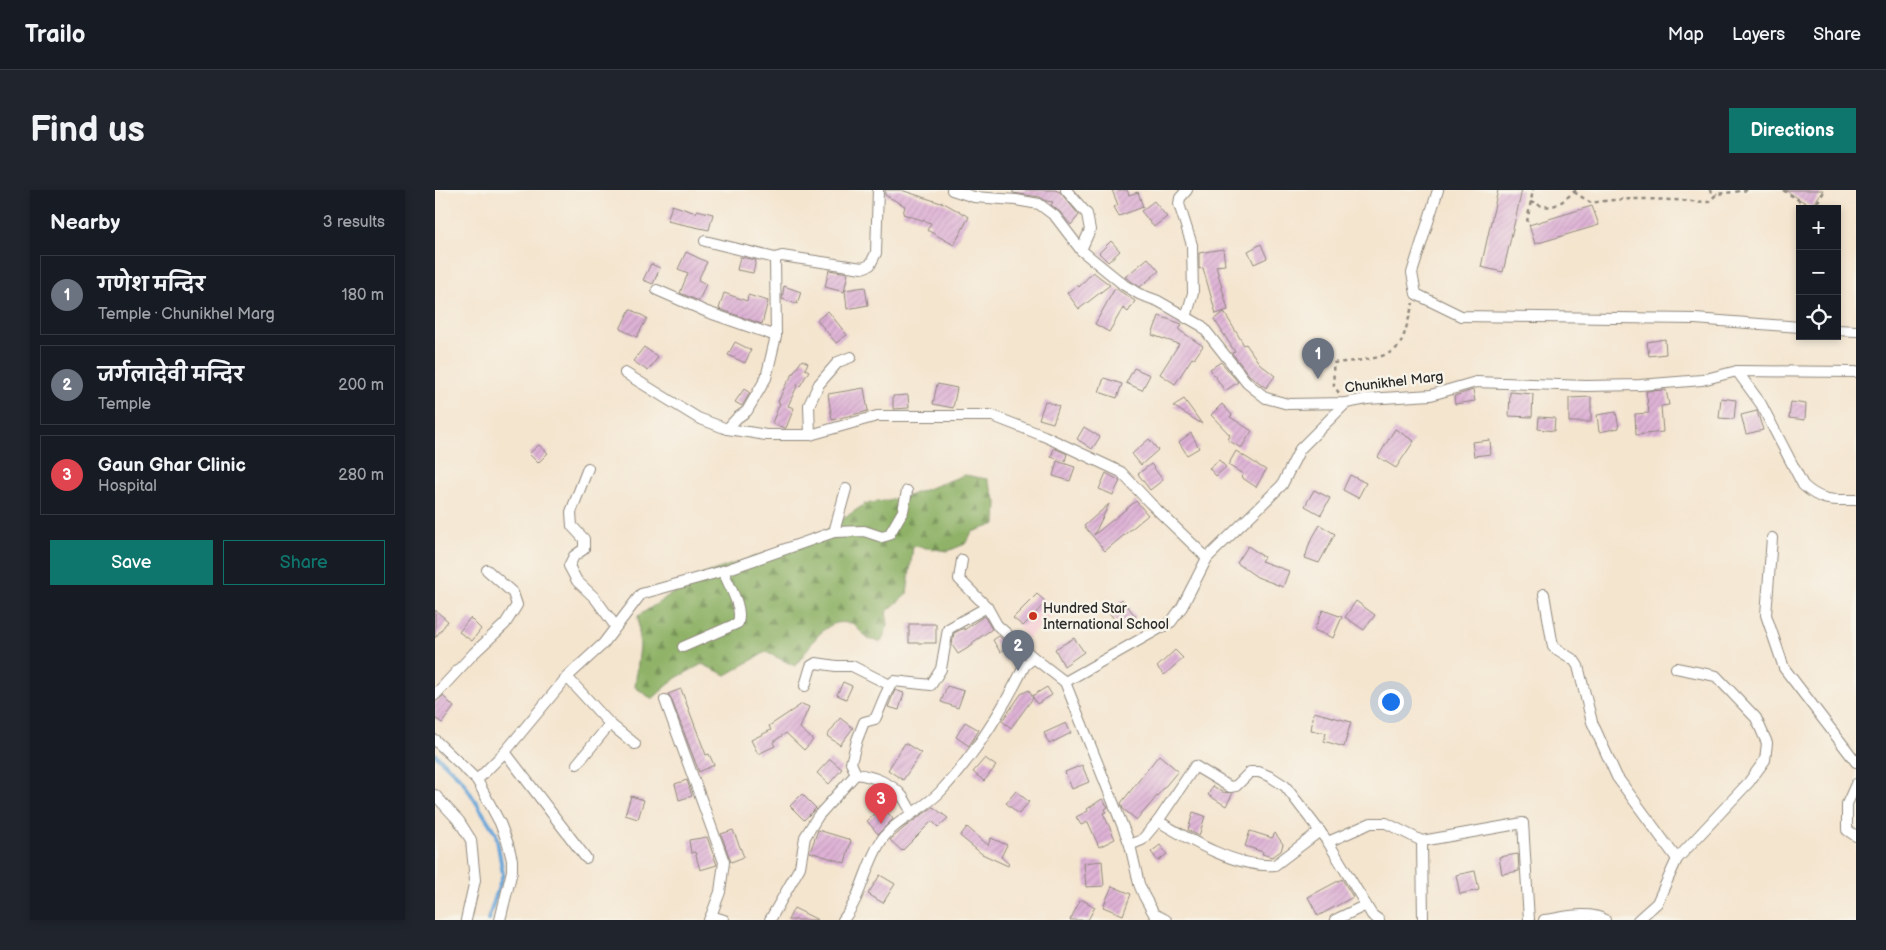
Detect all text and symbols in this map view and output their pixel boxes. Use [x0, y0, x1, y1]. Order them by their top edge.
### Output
text: Trailo [25, 20, 85, 49]
text: Map [1668, 24, 1704, 45]
text: Layers [1732, 24, 1785, 45]
text: Share [1813, 24, 1861, 45]
button: Directions [1729, 108, 1856, 153]
text: Find us [30, 109, 145, 152]
map controls [1796, 205, 1841, 340]
button: + [1796, 205, 1841, 250]
text: Nearby [50, 210, 120, 235]
text: 3 results [323, 213, 385, 232]
button: − [1796, 250, 1841, 295]
text: गणेश मन्दिर [98, 274, 205, 297]
text: 1 [64, 286, 70, 305]
text: 180 m [342, 286, 384, 305]
button: locate [1796, 295, 1841, 340]
text: Temple · Chunikhel Marg [98, 305, 275, 324]
pin: 1 [1302, 338, 1334, 379]
text: जर्गलादेवी मन्दिर [98, 364, 243, 387]
street label: Chunikhel Marg [1344, 368, 1444, 396]
text: 2 [62, 376, 72, 395]
text: 200 m [338, 376, 384, 395]
text: Temple [98, 395, 151, 414]
text: Gaun Ghar Clinic [98, 454, 246, 477]
text: 3 [62, 466, 72, 485]
text: 280 m [338, 466, 384, 485]
text: Hospital [98, 477, 157, 496]
button: Save [50, 540, 213, 585]
button: Share [223, 540, 385, 585]
place label: Hundred Star International School [1043, 600, 1169, 633]
marker: Hundred Star International School [1027, 610, 1039, 622]
pin: 2 [1002, 630, 1034, 671]
your location [1378, 689, 1404, 715]
pin: 3 [865, 783, 897, 824]

